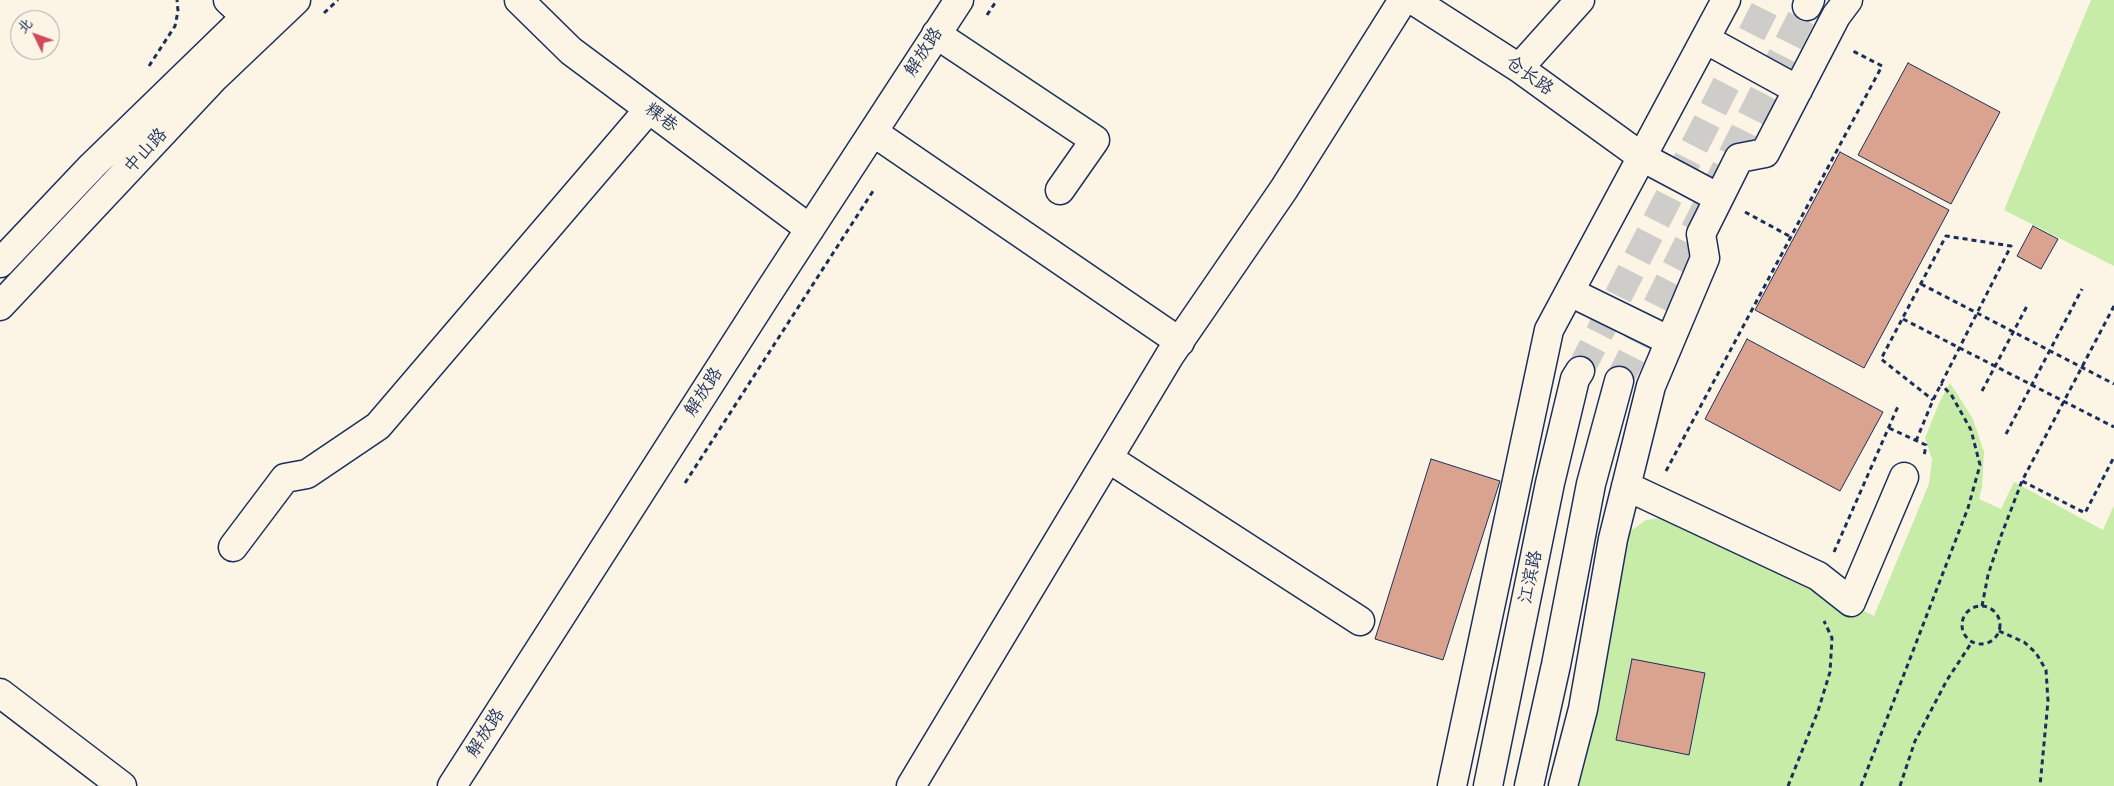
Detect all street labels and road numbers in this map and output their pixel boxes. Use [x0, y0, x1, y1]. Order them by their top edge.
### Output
street label: 解放路 [900, 23, 948, 81]
street label: 仓长路 [1501, 52, 1557, 100]
street label: 粿巷 [640, 99, 682, 137]
street label: 中山路 [120, 124, 172, 178]
street label: 解放路 [680, 363, 728, 421]
street label: 江滨路 [1515, 548, 1547, 606]
street label: 解放路 [462, 704, 510, 762]

